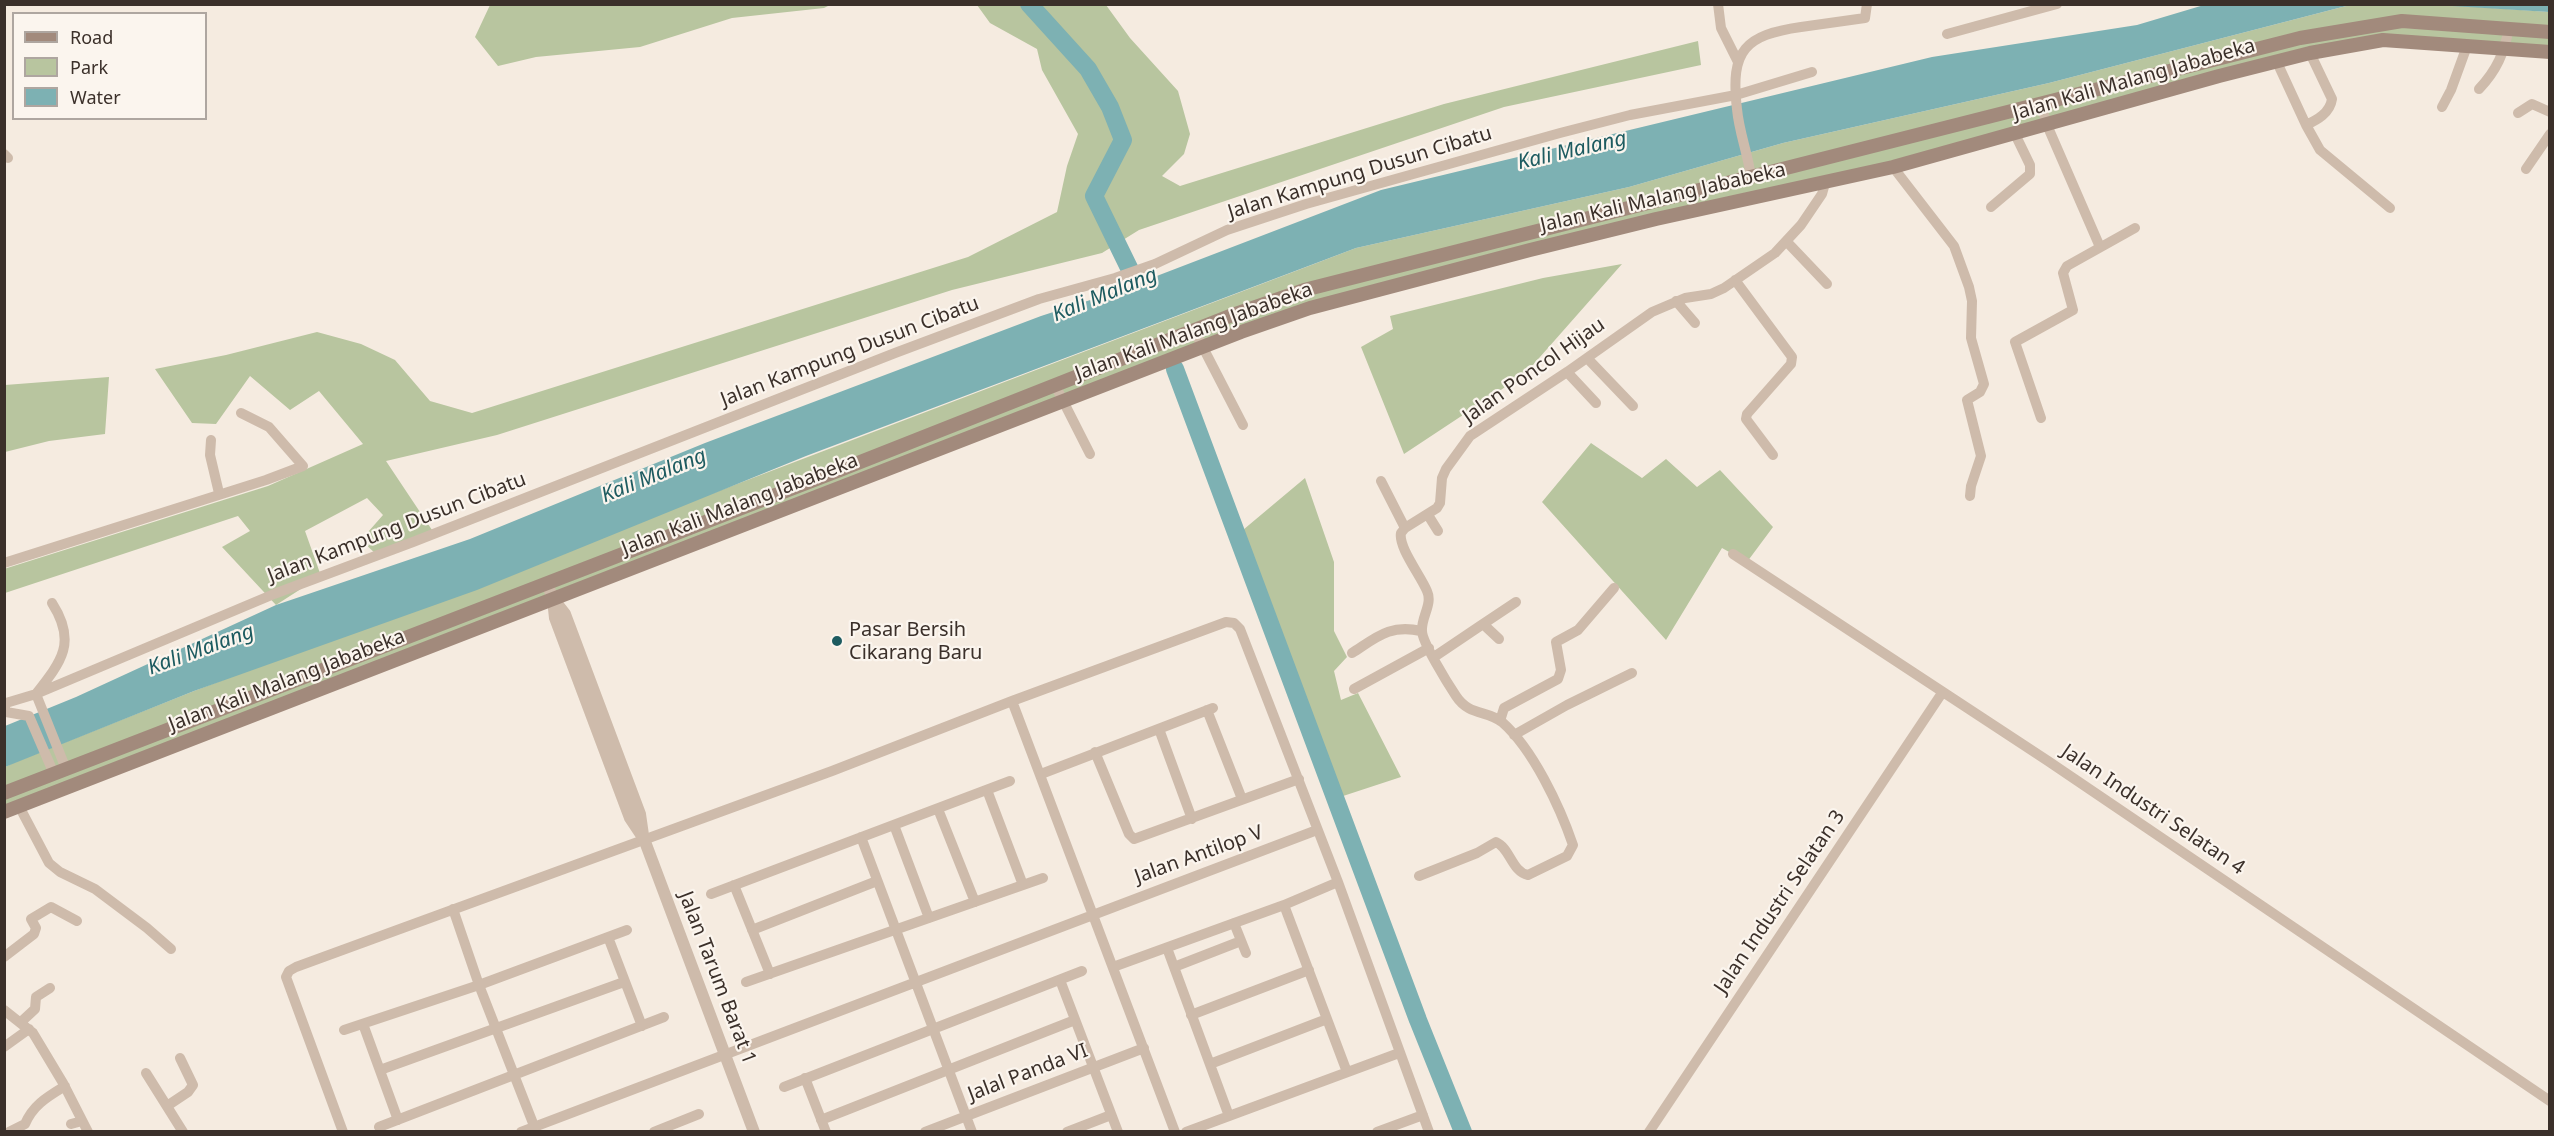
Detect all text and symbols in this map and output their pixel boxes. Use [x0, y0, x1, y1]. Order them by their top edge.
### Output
legend [12, 12, 207, 120]
text: Road [70, 25, 113, 49]
street label: Jalan Kali Malang Jababeka [2010, 34, 2258, 126]
text: Park [70, 55, 108, 79]
text: Water [70, 85, 121, 109]
street label: Jalan Kampung Dusun Cibatu [1225, 121, 1495, 225]
water label: Kali Malang [1515, 126, 1629, 176]
street label: Jalan Kali Malang Jababeka [1538, 158, 1788, 238]
water label: Kali Malang [1049, 262, 1161, 328]
street label: Jalan Kali Malang Jababeka [1072, 278, 1316, 386]
street label: Jalan Kampung Dusun Cibatu [717, 292, 983, 412]
street label: Jalan Poncol Hijau [1458, 313, 1610, 429]
water label: Kali Malang [598, 443, 710, 509]
street label: Jalan Kali Malang Jababeka [619, 449, 861, 561]
street label: Jalan Kampung Dusun Cibatu [264, 468, 530, 588]
place label: Pasar Bersih Cikarang Baru [849, 618, 982, 665]
water label: Kali Malang [144, 619, 258, 681]
street label: Jalan Kali Malang Jababeka [166, 625, 408, 737]
marker: Pasar Bersih Cikarang Baru [830, 634, 844, 648]
street label: Jalan Industri Selatan 4 [2057, 740, 2249, 880]
street label: Jalan Industri Selatan 3 [1710, 806, 1850, 998]
street label: Jalan Antilop V [1132, 821, 1266, 889]
street label: Jalan Tarum Barat 1 [673, 888, 761, 1068]
street label: Jalal Panda VI [965, 1039, 1091, 1107]

